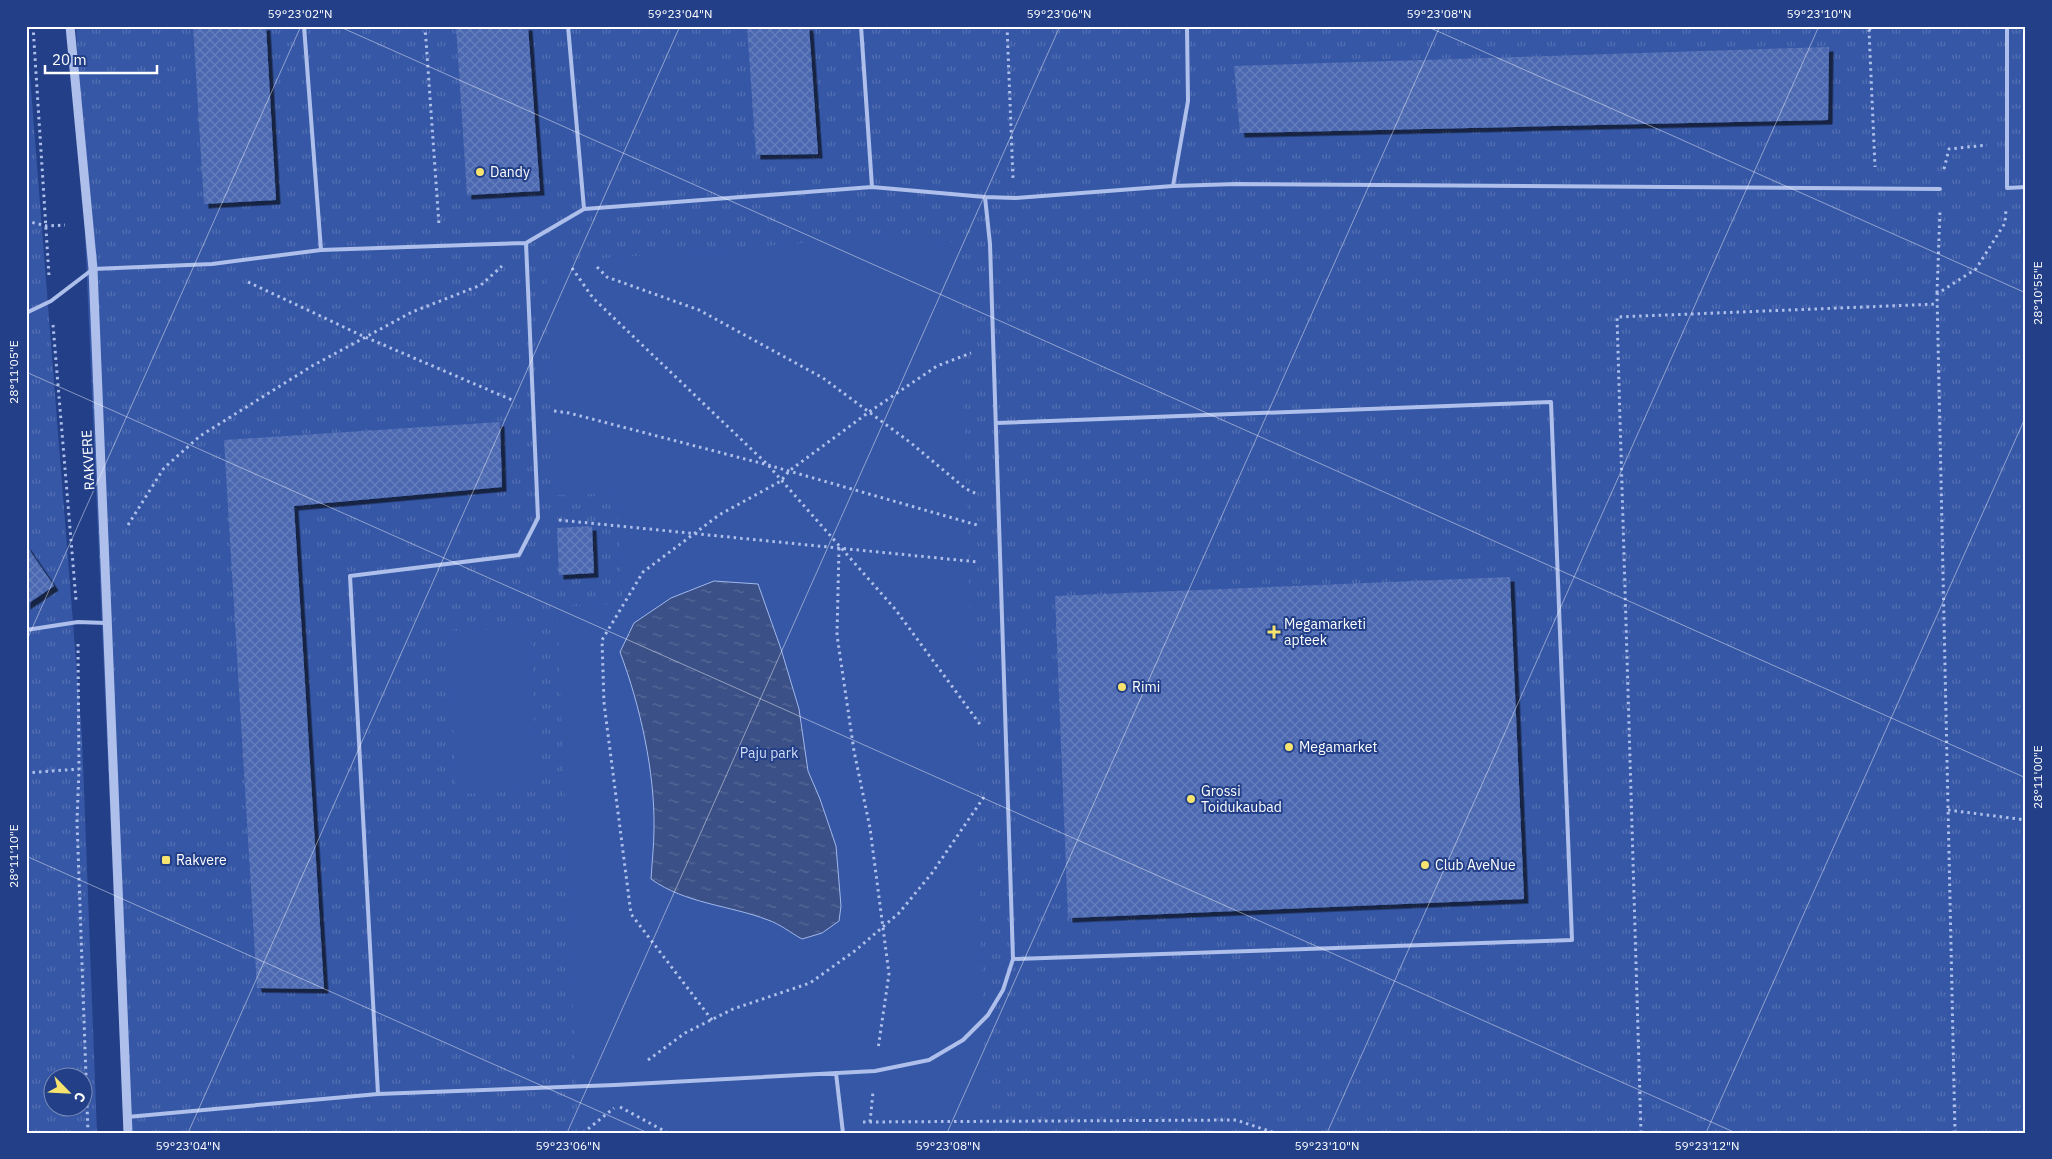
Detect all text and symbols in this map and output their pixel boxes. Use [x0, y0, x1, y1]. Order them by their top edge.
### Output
text: 59°23'02"N [267, 6, 333, 21]
text: 59°23'04"N [647, 6, 713, 21]
text: 59°23'06"N [1026, 6, 1092, 21]
text: 59°23'08"N [1406, 6, 1472, 21]
text: 59°23'10"N [1786, 6, 1852, 21]
scale bar [45, 42, 158, 74]
text: 20 m [52, 50, 87, 69]
place label: Dandy [490, 163, 530, 181]
marker: Dandy [474, 166, 486, 178]
text: 28°10'55"E [2030, 261, 2045, 325]
text: 28°11'05"E [6, 340, 21, 404]
street label: RAKVERE [77, 429, 99, 491]
place label: Megamarketi apteek [1284, 615, 1366, 649]
marker: Megamarketi apteek [1268, 626, 1280, 638]
place label: Rimi [1132, 678, 1160, 696]
marker: Rimi [1116, 681, 1128, 693]
place label: Megamarket [1299, 738, 1378, 756]
marker: Megamarket [1283, 741, 1295, 753]
park label: Paju park [740, 744, 799, 762]
text: 28°11'00"E [2030, 745, 2045, 809]
place label: Grossi Toidukaubad [1201, 782, 1282, 816]
marker: Grossi Toidukaubad [1185, 793, 1197, 805]
text: 28°11'10"E [6, 824, 21, 888]
place label: Rakvere [176, 851, 227, 869]
marker: Rakvere [160, 854, 172, 866]
place label: Club AveNue [1435, 856, 1516, 874]
marker: Club AveNue [1419, 859, 1431, 871]
north arrow [42, 1066, 92, 1116]
text: С [70, 1089, 90, 1105]
text: 59°23'04"N [155, 1138, 221, 1153]
text: 59°23'06"N [535, 1138, 601, 1153]
text: 59°23'08"N [915, 1138, 981, 1153]
text: 59°23'10"N [1294, 1138, 1360, 1153]
text: 59°23'12"N [1674, 1138, 1740, 1153]

